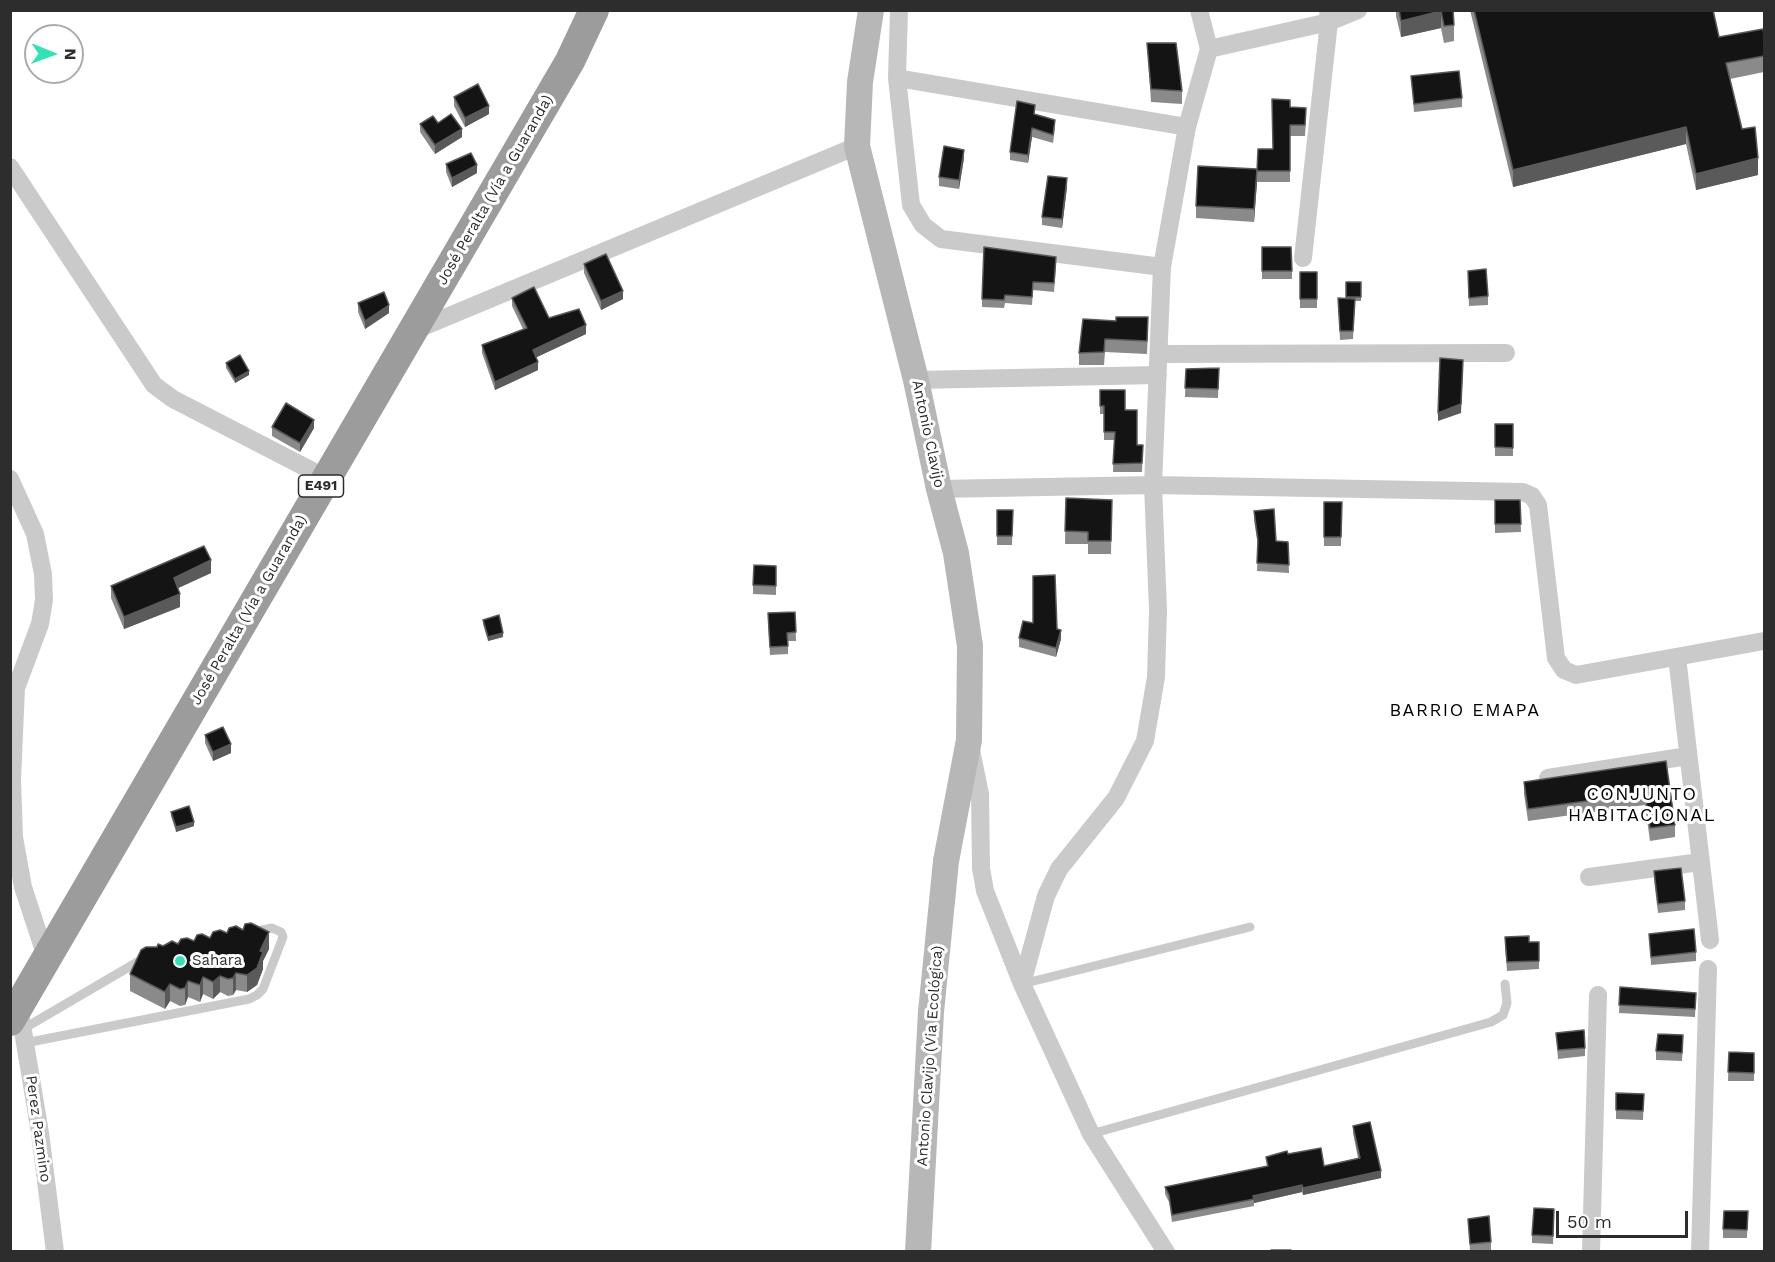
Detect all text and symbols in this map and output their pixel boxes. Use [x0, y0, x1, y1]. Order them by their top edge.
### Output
north arrow [24, 24, 84, 84]
text: N [61, 48, 80, 60]
street label: José Peralta (Vía a Guaranda) [433, 92, 557, 288]
street label: Antonio Clavijo [908, 379, 948, 489]
road number: E491 [298, 475, 344, 497]
street label: José Peralta (Vía a Guaranda) [187, 512, 311, 708]
district label: BARRIO EMAPA [1389, 700, 1541, 722]
district label: CONJUNTO HABITACIONAL [1568, 784, 1716, 826]
street label: Antonio Clavijo (Via Ecológica) [913, 945, 947, 1167]
place label: Sahara [192, 952, 242, 970]
marker: Sahara [173, 954, 187, 968]
street label: Perez Pazmino [22, 1074, 54, 1184]
scale bar [1559, 1199, 1691, 1237]
text: 50 m [1567, 1211, 1612, 1232]

